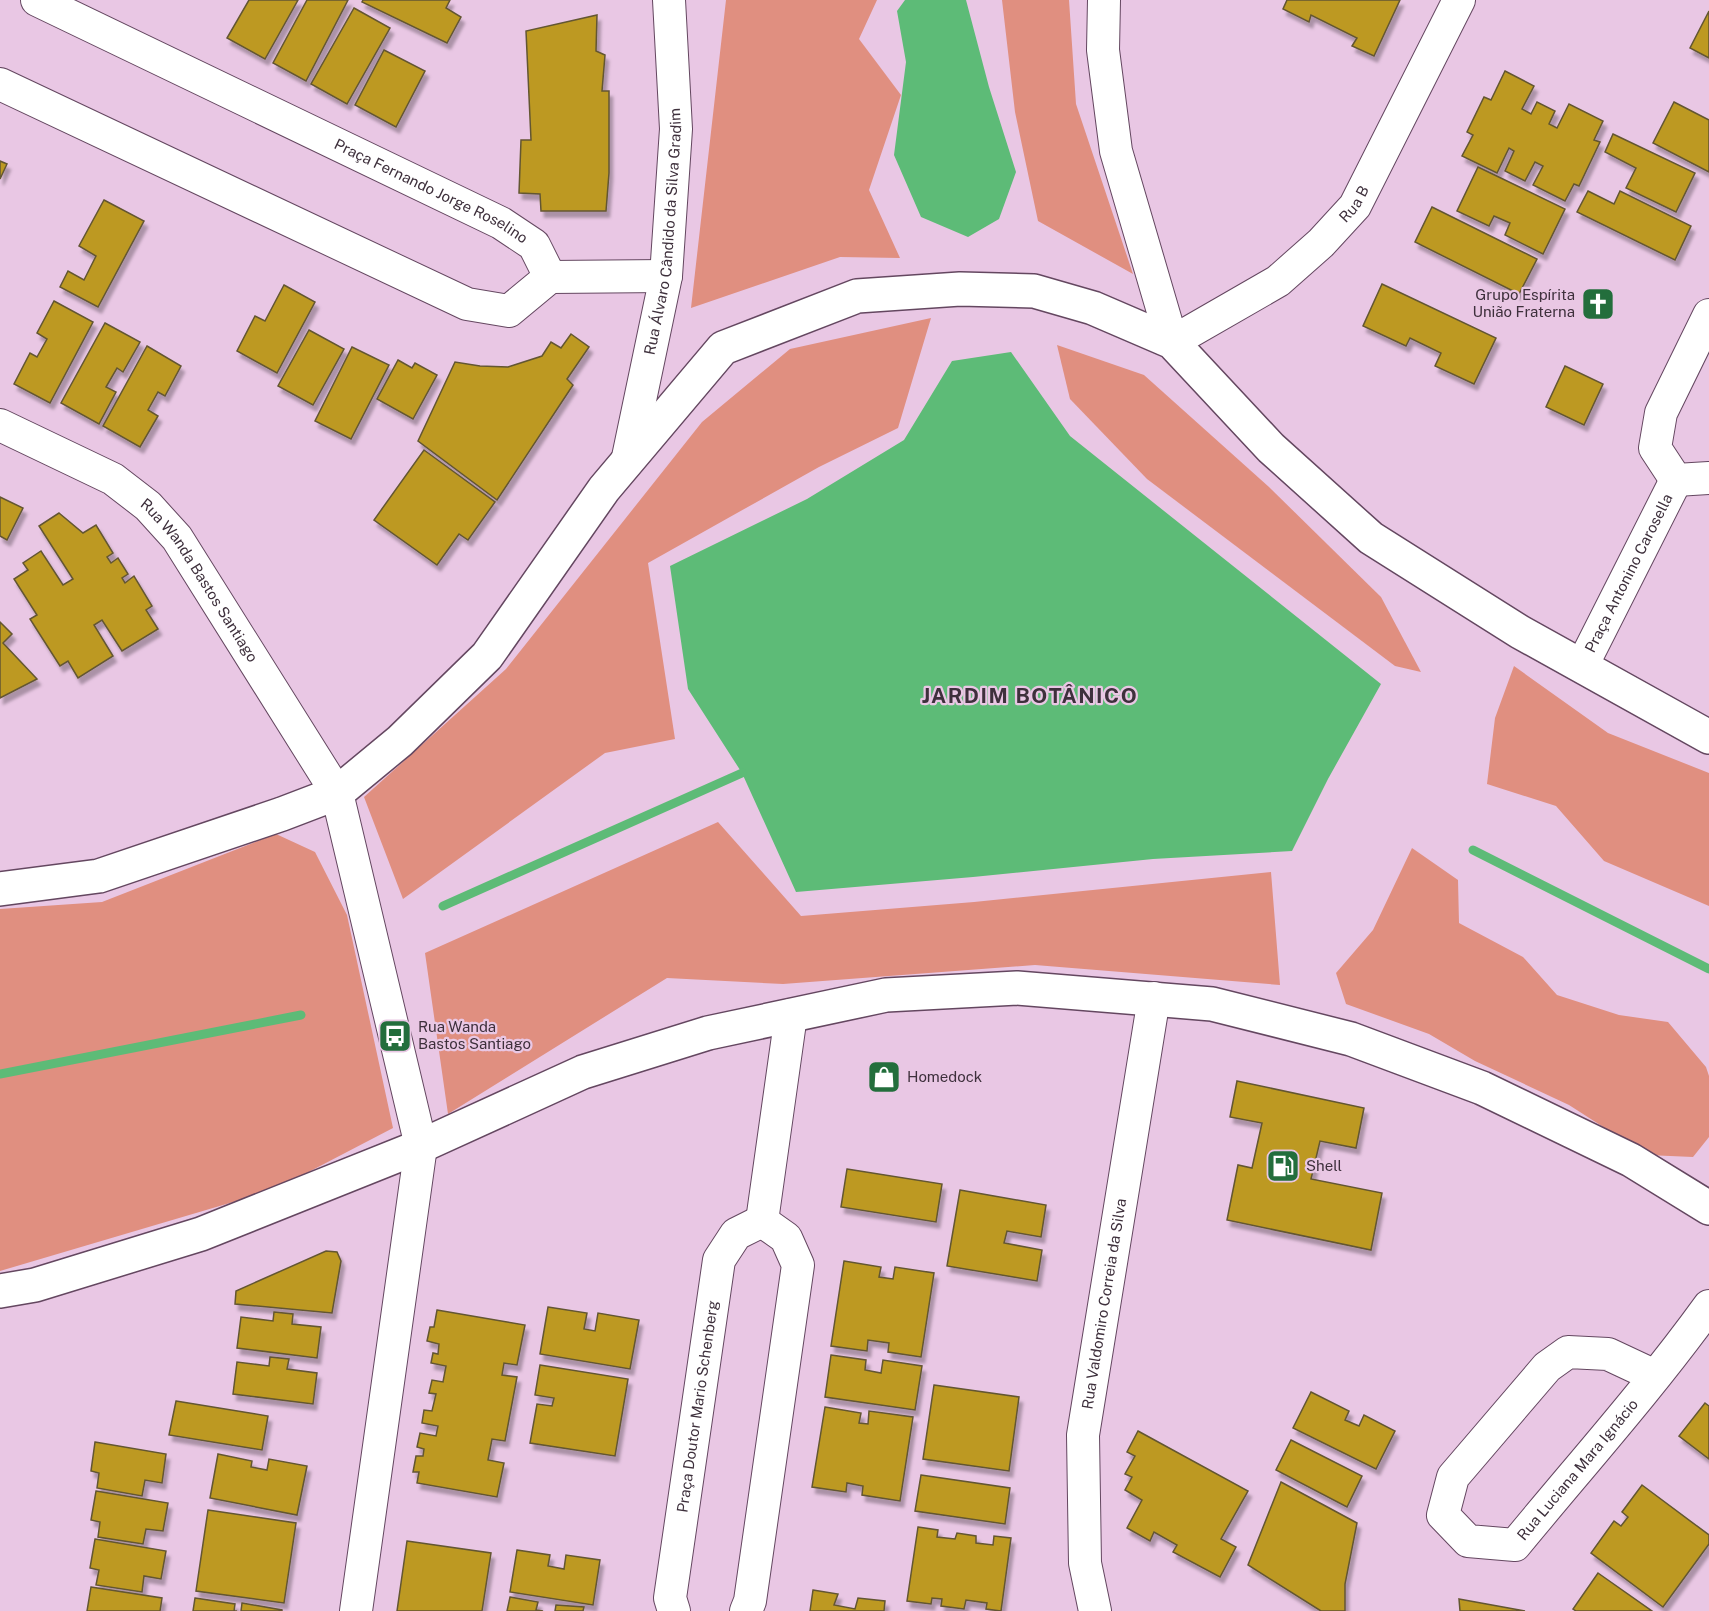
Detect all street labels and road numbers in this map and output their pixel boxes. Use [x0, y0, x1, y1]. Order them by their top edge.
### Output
street label: Rua Álvaro Cândido da Silva Gradim [641, 108, 684, 356]
street label: Praça Fernando Jorge Roselino [332, 135, 531, 246]
street label: Rua B [1335, 183, 1372, 226]
street label: Praça Antonino Carosella [1581, 491, 1676, 655]
street label: Rua Wanda Bastos Santiago [138, 495, 262, 665]
street label: Rua Valdomiro Correia da Silva [1078, 1197, 1129, 1410]
street label: Praça Doutor Mario Schenberg [673, 1299, 721, 1514]
street label: Rua Luciana Mara Ignácio [1514, 1396, 1641, 1543]

